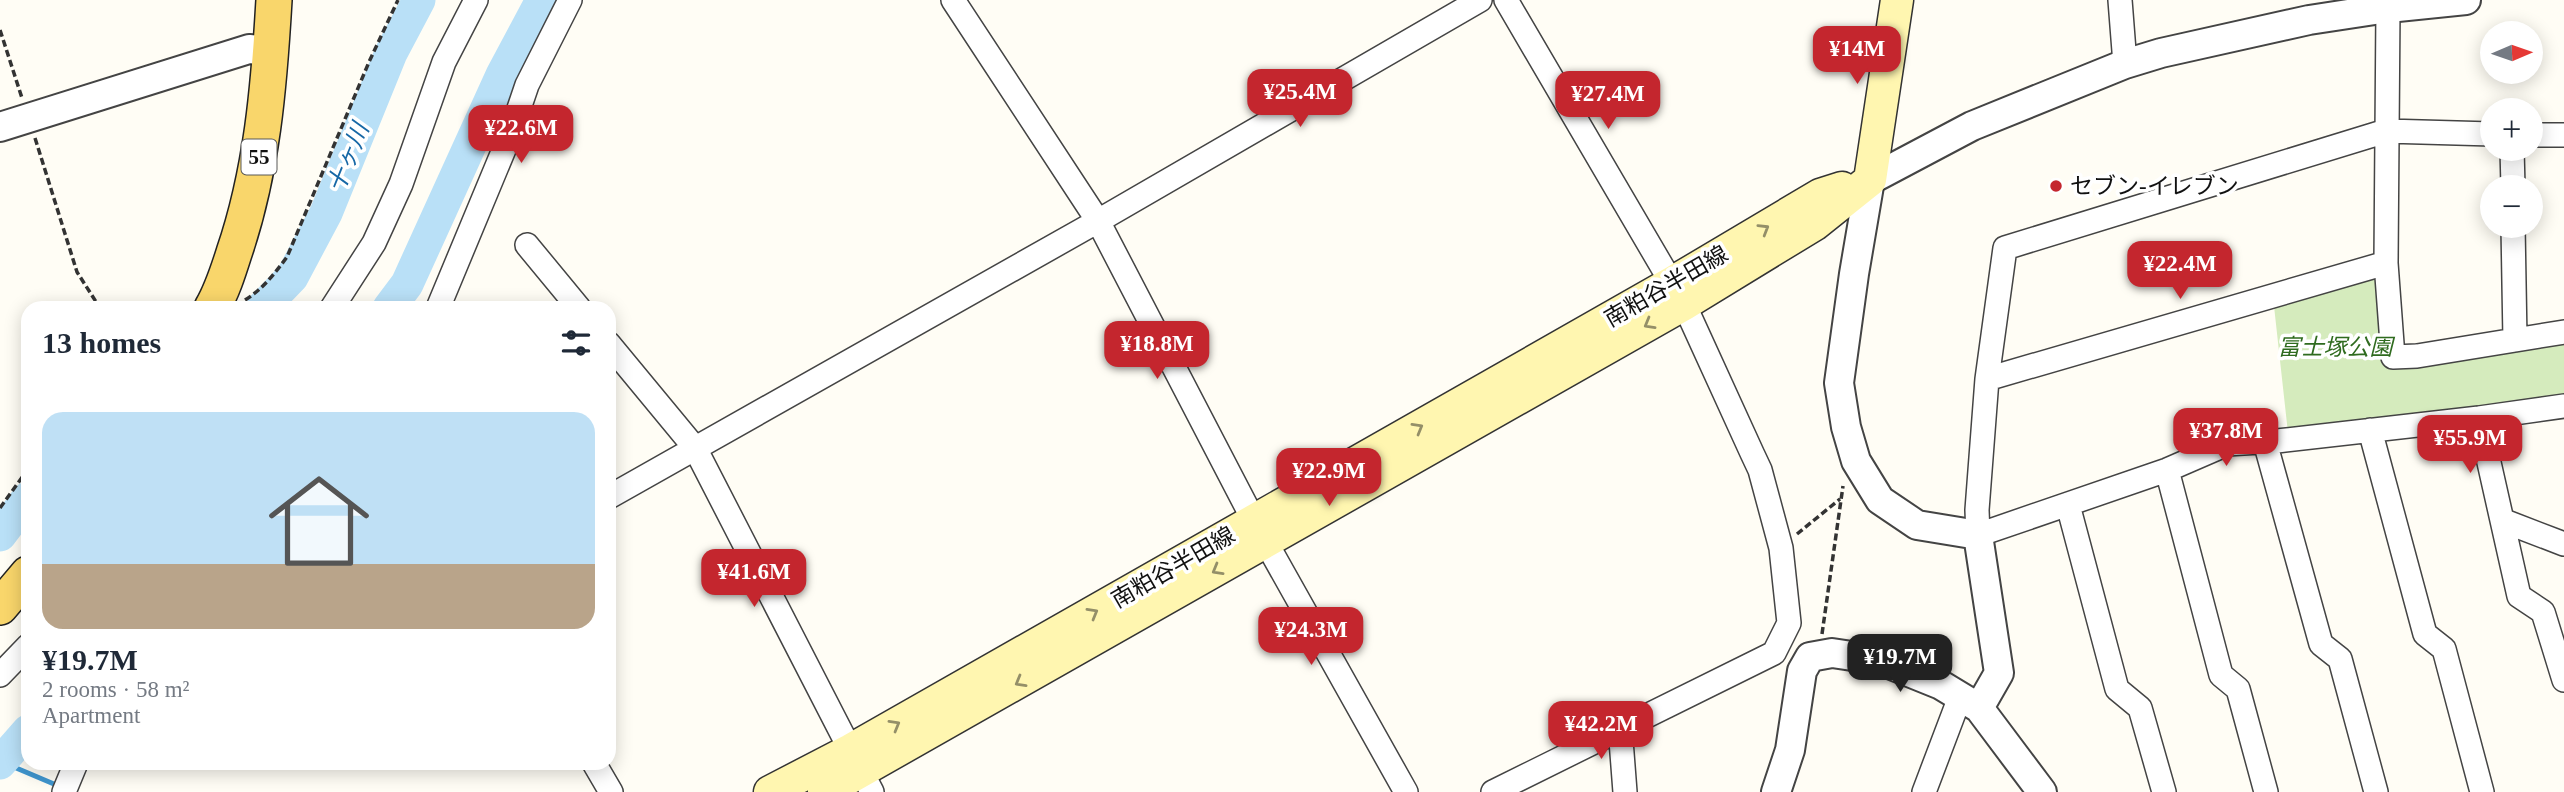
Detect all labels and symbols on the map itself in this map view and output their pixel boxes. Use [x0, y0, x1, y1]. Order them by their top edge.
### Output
north arrow [2480, 21, 2543, 84]
pin: ¥14M [1816, 27, 1898, 86]
pin: ¥25.4M [1243, 69, 1357, 129]
pin: ¥27.4M [1551, 72, 1665, 131]
pin: ¥22.6M [464, 106, 578, 165]
water label: 十ヶ川 [322, 117, 375, 196]
road number: 55 [242, 140, 276, 174]
place label: セブン-イレブン [2070, 174, 2239, 199]
marker: セブン-イレブン [2048, 178, 2064, 194]
one-way arrow [1756, 224, 1769, 237]
street label: 南粕谷半田線 [1600, 241, 1732, 332]
pin: ¥22.4M [2123, 242, 2237, 301]
one-way arrow [1644, 316, 1657, 329]
pin: ¥18.8M [1100, 322, 1214, 381]
park label: 富士塚公園 [2278, 335, 2396, 360]
pin: ¥37.8M [2169, 408, 2283, 468]
pin: ¥55.9M [2413, 416, 2527, 475]
one-way arrow [1411, 423, 1424, 436]
pin: ¥22.9M [1272, 448, 1386, 508]
street label: 南粕谷半田線 [1107, 522, 1239, 613]
pin: ¥41.6M [697, 550, 811, 609]
one-way arrow [1212, 562, 1225, 575]
one-way arrow [1085, 608, 1098, 621]
pin: ¥24.3M [1254, 608, 1368, 667]
pin: ¥19.7M [1843, 634, 1957, 694]
one-way arrow [1014, 674, 1027, 687]
pin: ¥42.2M [1544, 702, 1658, 761]
one-way arrow [888, 720, 900, 733]

